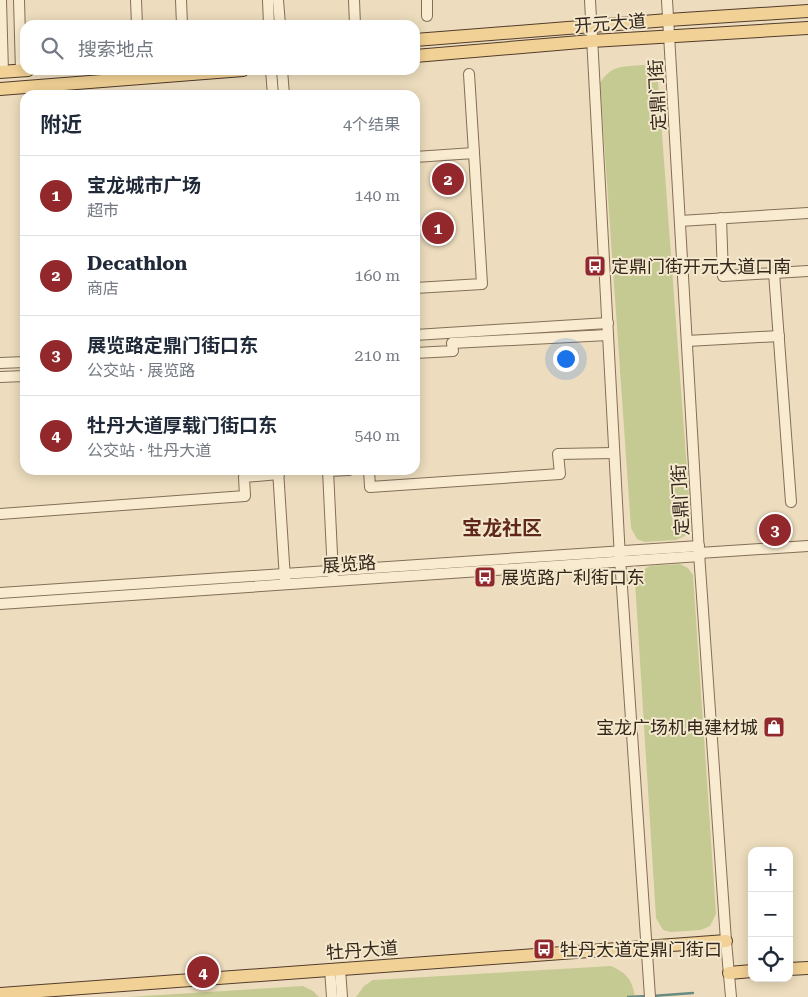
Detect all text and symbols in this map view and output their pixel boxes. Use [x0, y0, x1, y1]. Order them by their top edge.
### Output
street label: 开元大道 [573, 10, 647, 36]
search box [20, 20, 420, 75]
icon: search [38, 34, 66, 62]
text: 搜索地点 [78, 38, 154, 61]
street label: 定鼎门街 [645, 58, 669, 132]
text: 附近 [40, 113, 82, 137]
text: 4个结果 [343, 115, 400, 134]
pin: 2 [432, 160, 464, 198]
text: 宝龙城市广场 [87, 174, 201, 197]
text: 1 [52, 186, 60, 205]
text: 140 m [354, 186, 400, 205]
text: 超市 [87, 201, 119, 220]
pin: 1 [422, 209, 454, 247]
text: Decathlon [87, 252, 187, 275]
bus stop icon: 定鼎门街开元大道口南 [583, 254, 607, 278]
place label: 定鼎门街开元大道口南 [611, 256, 791, 277]
text: 2 [52, 266, 60, 285]
text: 160 m [354, 266, 400, 285]
text: 商店 [87, 279, 119, 298]
text: 展览路定鼎门街口东 [87, 334, 258, 357]
text: 3 [52, 346, 60, 365]
text: 210 m [354, 346, 400, 365]
your location [553, 346, 579, 372]
text: 公交站 · 展览路 [87, 361, 195, 380]
text: 牡丹大道厚载门街口东 [87, 414, 277, 437]
text: 4 [52, 426, 60, 445]
text: 540 m [354, 426, 400, 445]
text: 公交站 · 牡丹大道 [87, 441, 211, 460]
street label: 定鼎门街 [668, 463, 692, 537]
pin: 3 [759, 511, 791, 549]
district label: 宝龙社区 [462, 516, 542, 540]
street label: 展览路 [321, 552, 377, 576]
bus stop icon: 展览路广利街口东 [473, 565, 497, 589]
place label: 展览路广利街口东 [501, 567, 645, 588]
shop icon: 宝龙广场机电建材城 [762, 715, 786, 739]
place label: 宝龙广场机电建材城 [596, 717, 758, 738]
map controls [748, 847, 793, 982]
button: + [748, 847, 793, 892]
button: − [748, 892, 793, 937]
street label: 牡丹大道 [325, 937, 399, 963]
bus stop icon: 牡丹大道定鼎门街口 [532, 937, 556, 961]
button: locate [748, 937, 793, 982]
place label: 牡丹大道定鼎门街口 [560, 939, 722, 960]
pin: 4 [187, 953, 219, 991]

